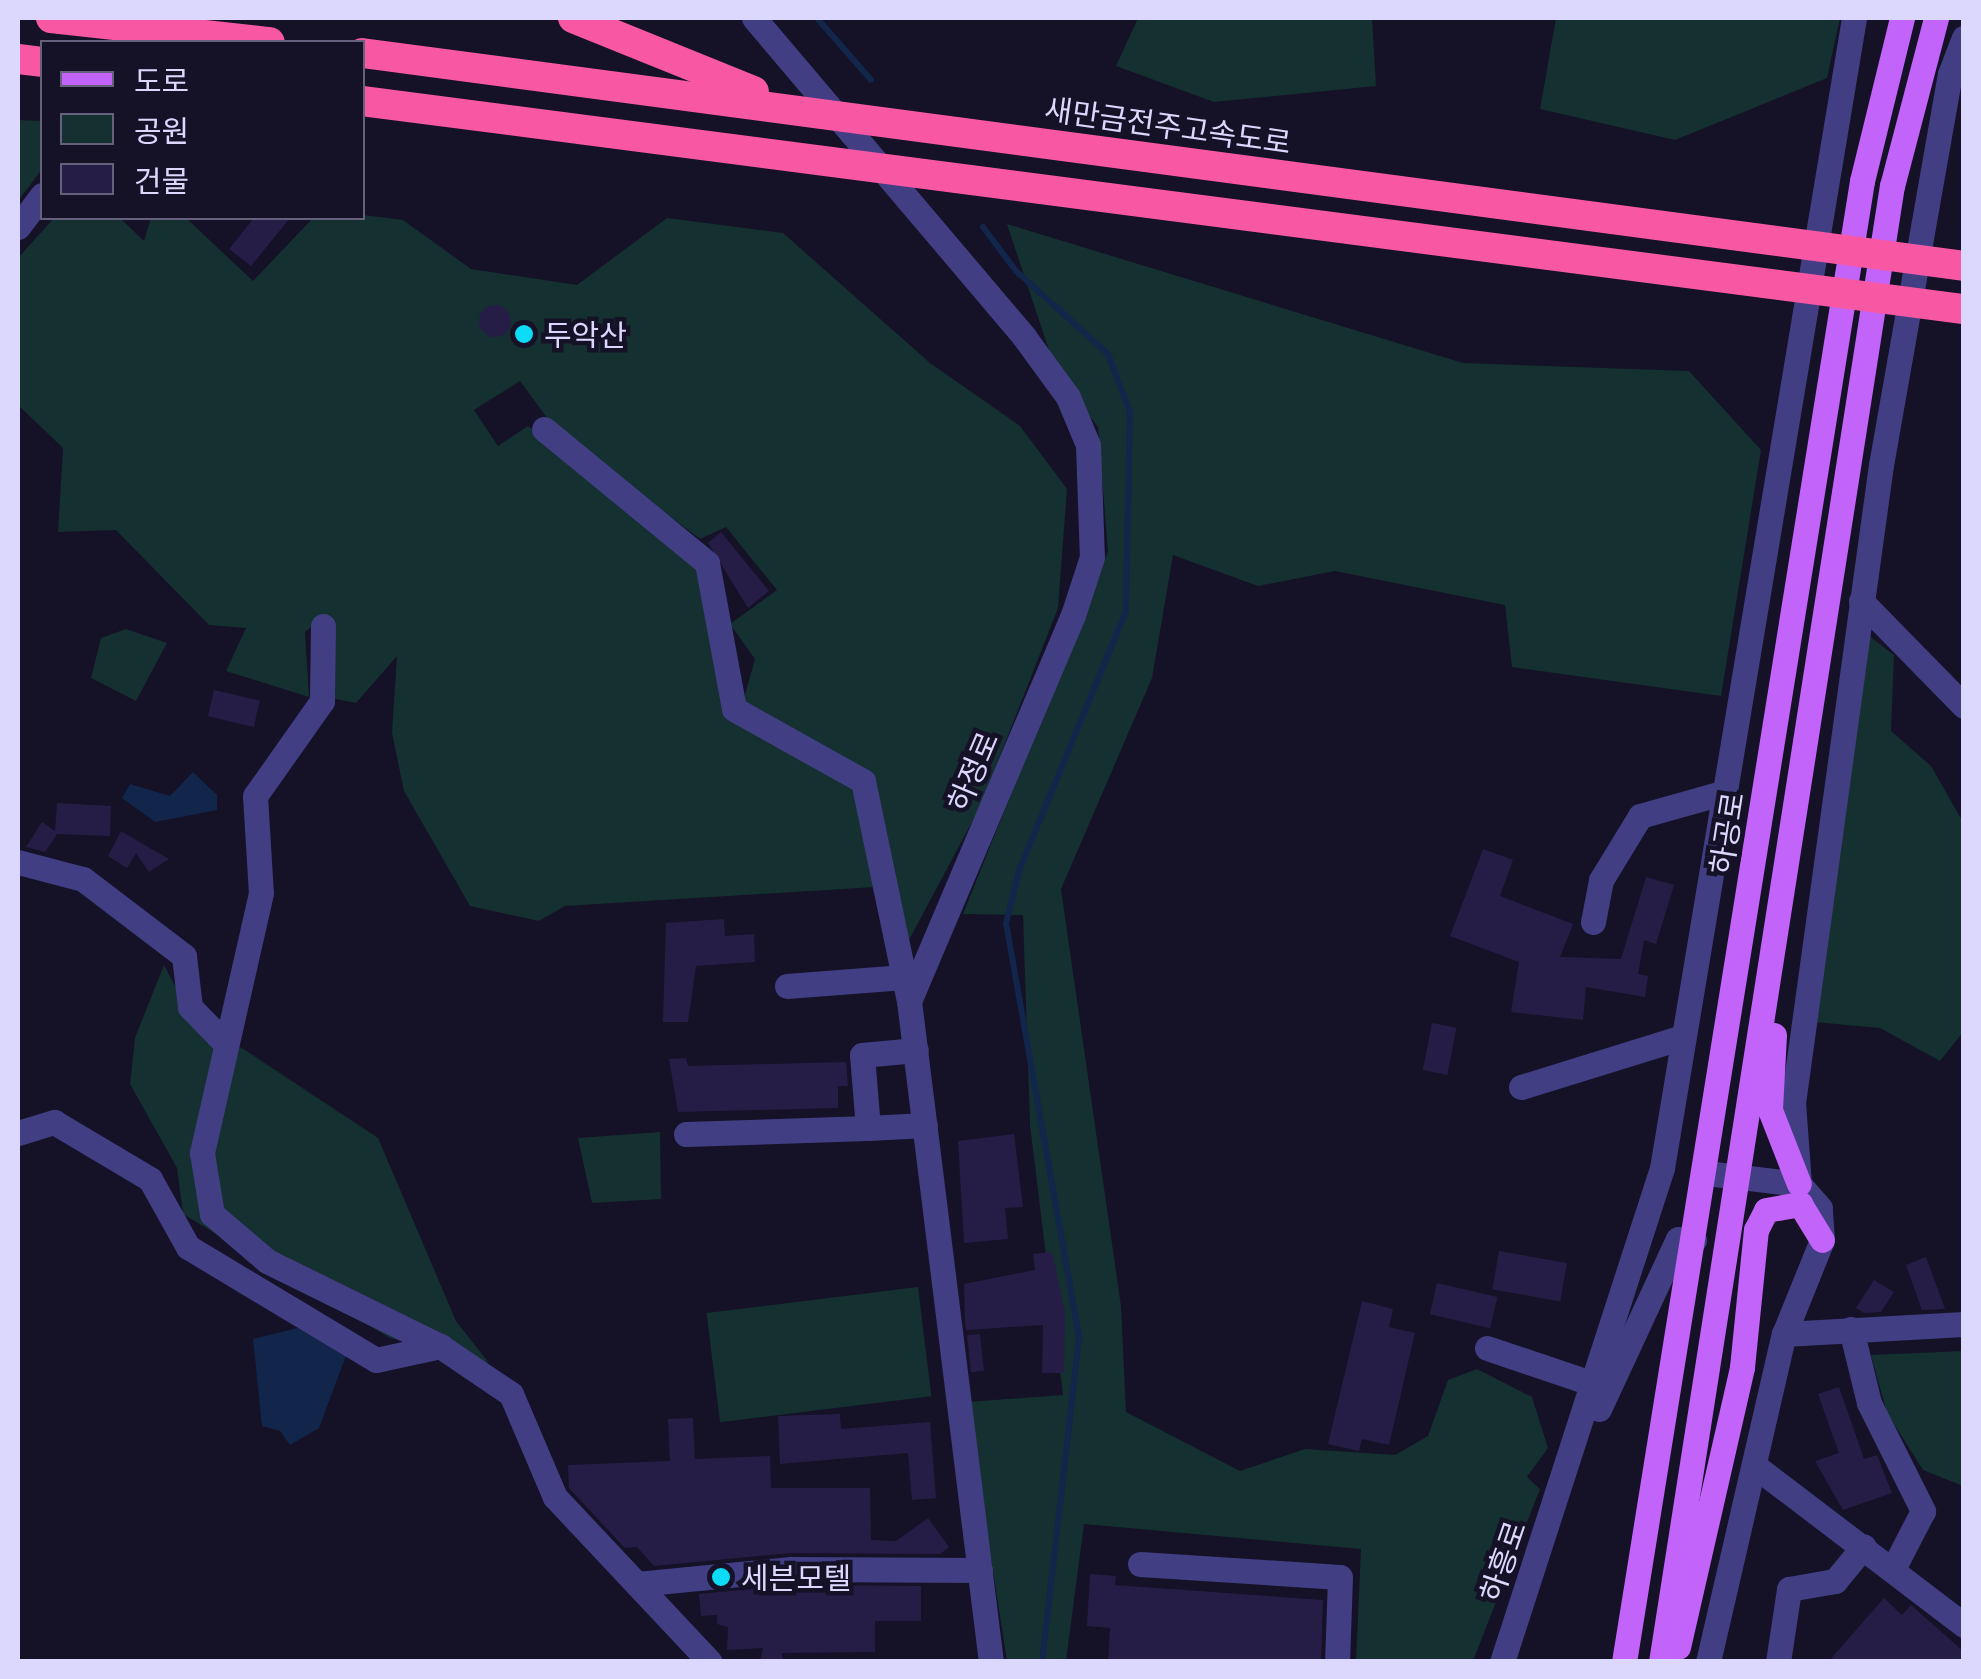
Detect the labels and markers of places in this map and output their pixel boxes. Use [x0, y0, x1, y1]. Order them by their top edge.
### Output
place label: 두악산 [544, 316, 627, 352]
marker: 두악산 [513, 323, 535, 345]
place label: 세븐모텔 [741, 1559, 851, 1595]
marker: 세븐모텔 [710, 1566, 732, 1588]

